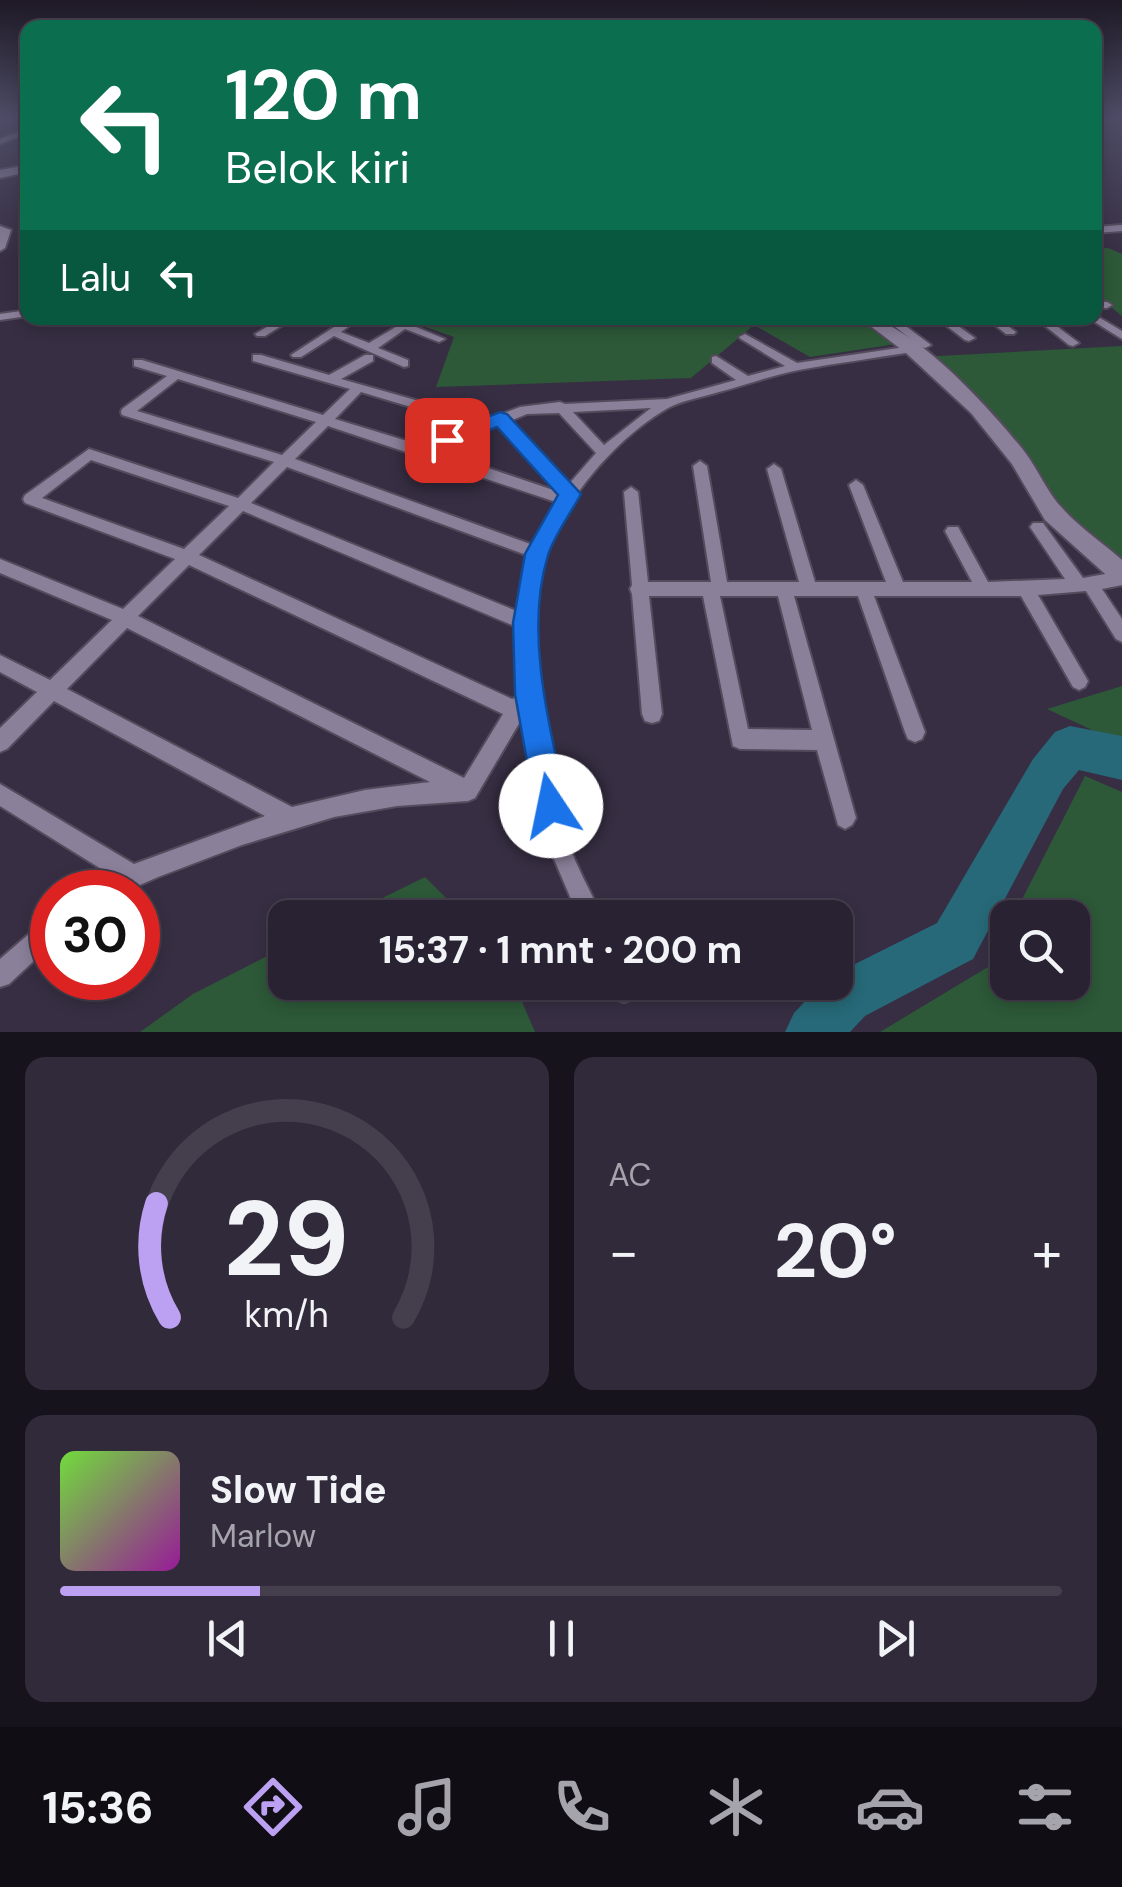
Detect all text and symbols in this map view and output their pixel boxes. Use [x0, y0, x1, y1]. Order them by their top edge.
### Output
text: 120 m [225, 50, 422, 141]
icon: left [60, 60, 190, 190]
text: Belok kiri [225, 138, 410, 197]
icon: left [151, 250, 206, 305]
text: Lalu [60, 253, 131, 303]
pin [405, 398, 490, 483]
icon: arrive [420, 413, 475, 468]
position arrow [499, 754, 603, 858]
speed limit sign: 30 [30, 870, 160, 1000]
map controls [990, 900, 1090, 1000]
button: search [990, 900, 1090, 1000]
text: 15:37 · 1 mnt · 200 m [379, 925, 742, 975]
text: AC [609, 1154, 651, 1196]
text: 29 [224, 1172, 350, 1307]
text: 20° [774, 1203, 897, 1300]
text: − [609, 1216, 639, 1288]
text: + [1032, 1216, 1062, 1288]
text: km/h [245, 1292, 329, 1338]
text: Slow Tide [210, 1465, 387, 1515]
text: Marlow [210, 1515, 316, 1557]
icon: previous [200, 1611, 255, 1666]
icon: pause [534, 1611, 589, 1666]
icon: next [868, 1611, 923, 1666]
icon: directions [238, 1772, 308, 1842]
icon: music [392, 1772, 462, 1842]
icon: phone [547, 1772, 617, 1842]
icon: climate [701, 1772, 771, 1842]
icon: car [855, 1772, 925, 1842]
icon: filters [1010, 1772, 1080, 1842]
text: 15:36 [42, 1778, 154, 1837]

